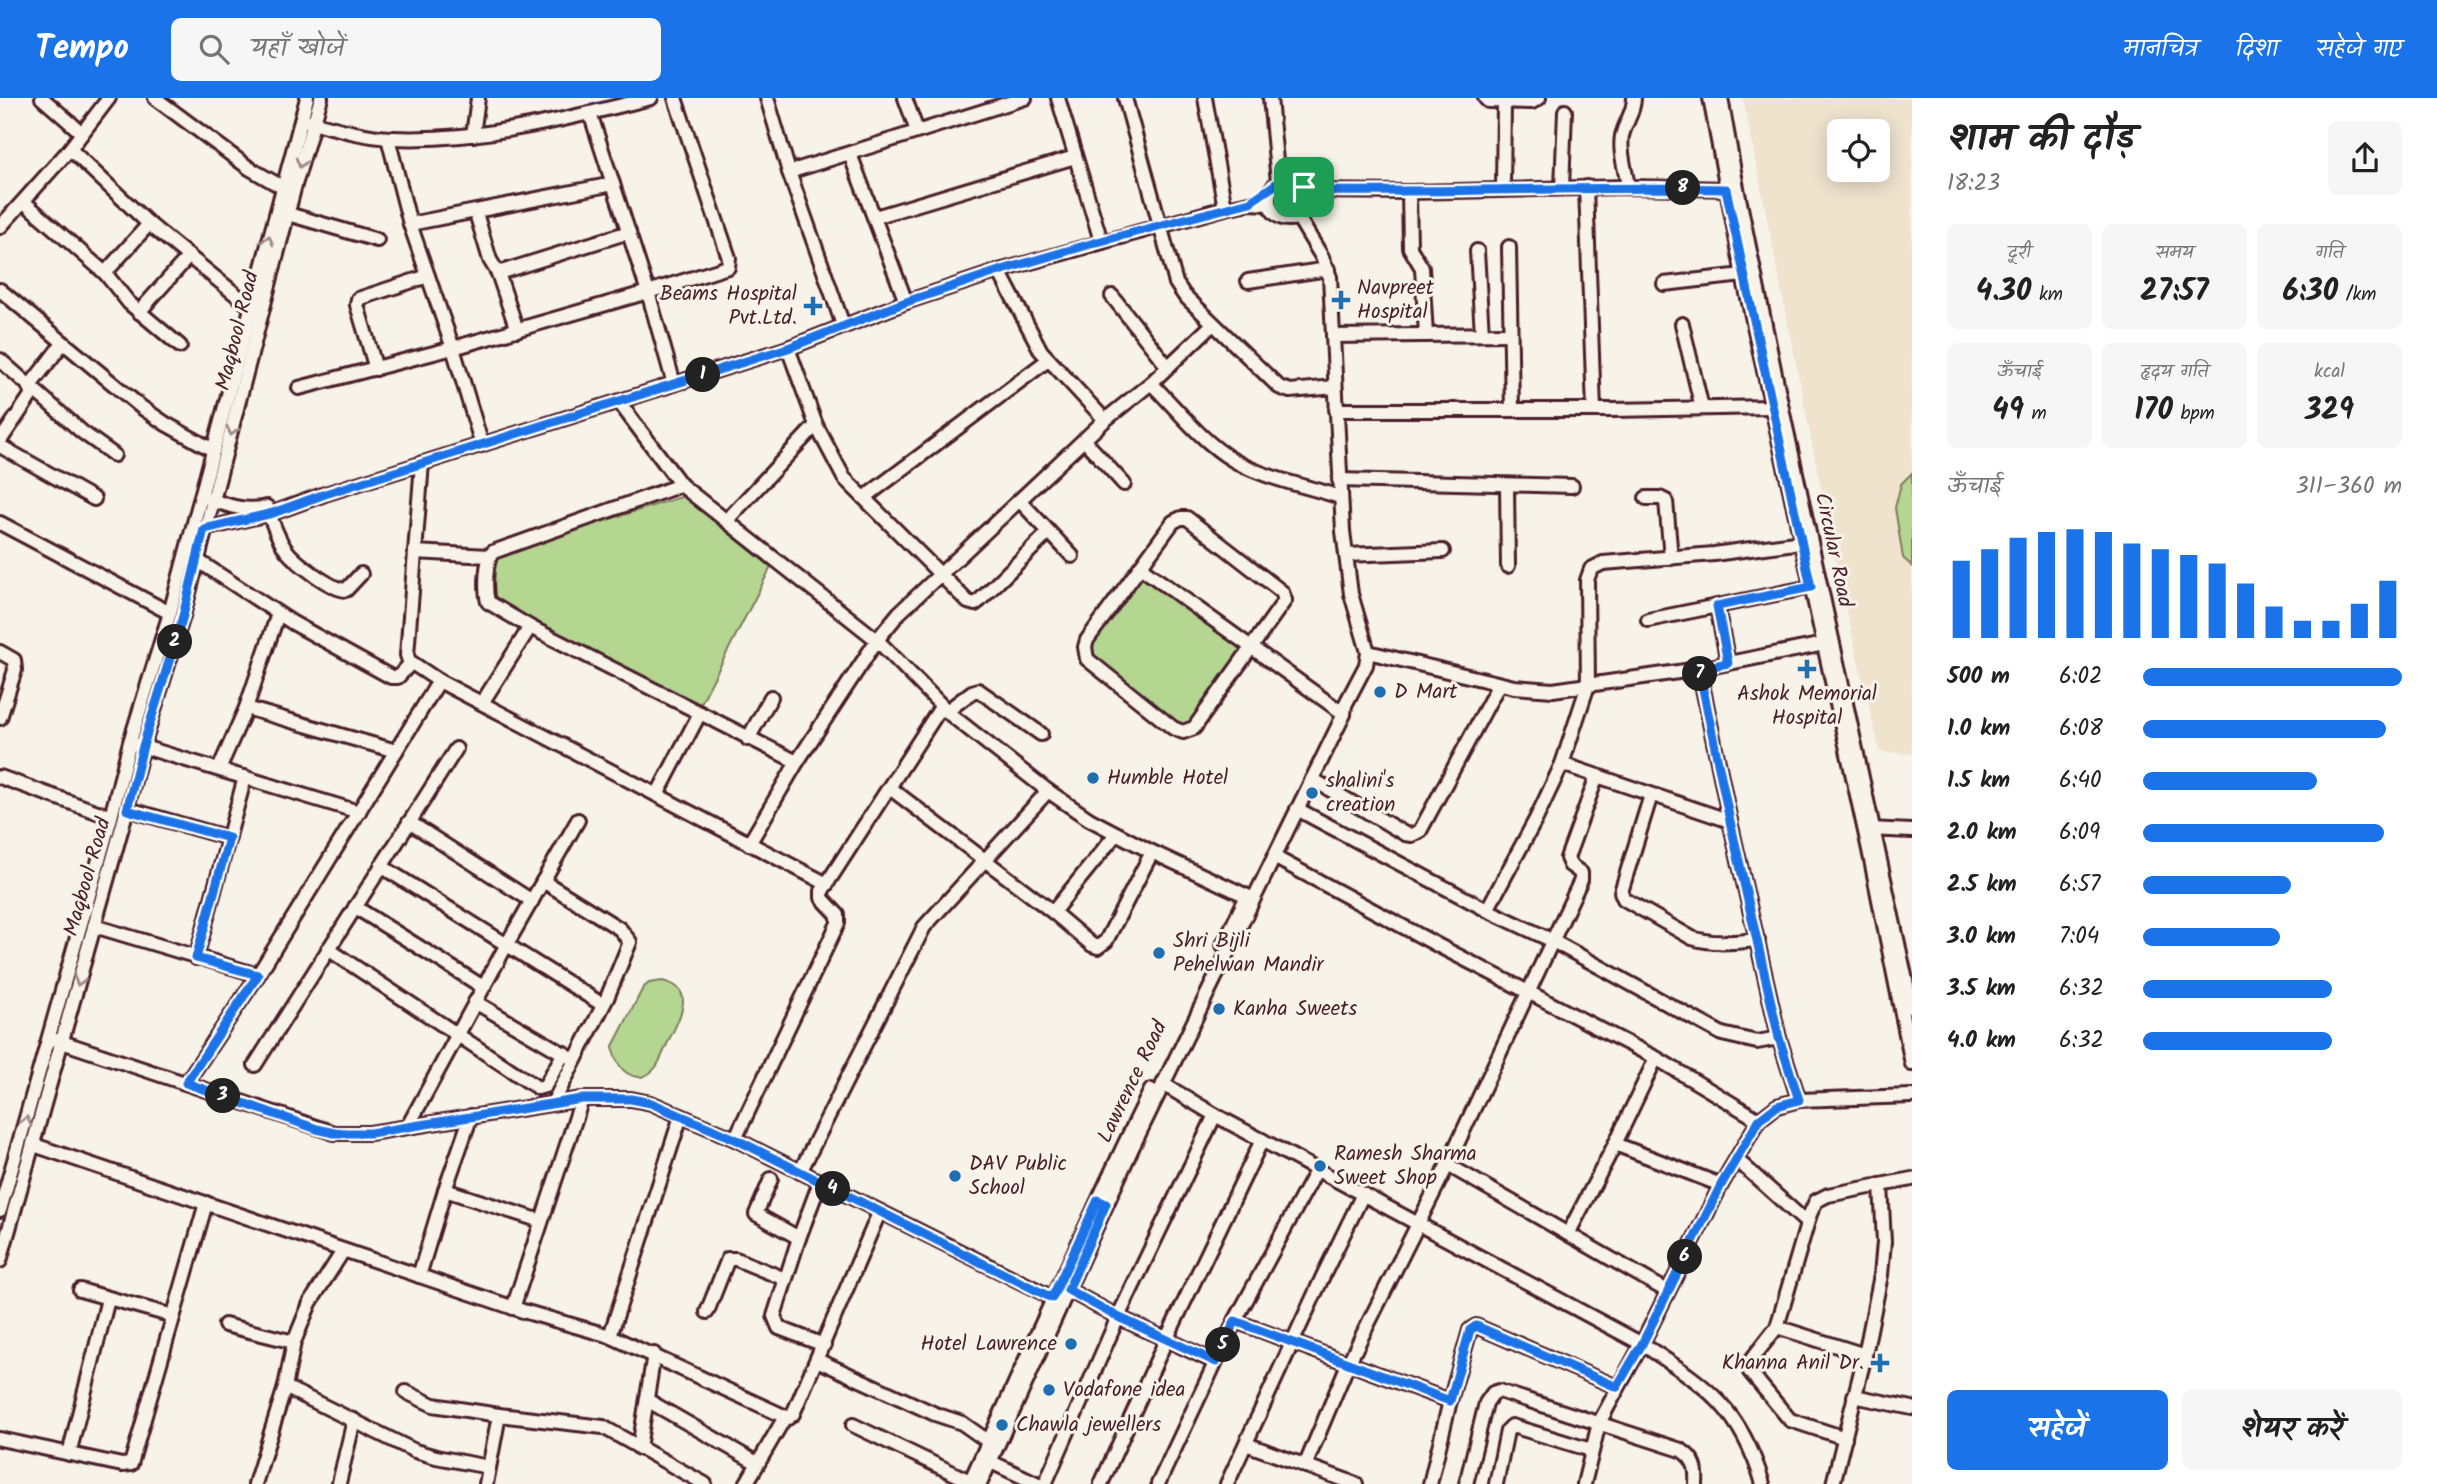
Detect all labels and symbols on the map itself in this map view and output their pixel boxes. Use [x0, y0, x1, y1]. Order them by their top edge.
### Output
one-way arrow [295, 157, 310, 169]
pin [1274, 157, 1334, 217]
pin: 8 [1666, 170, 1700, 206]
one-way arrow [260, 234, 274, 246]
street label: Maqbool Road [207, 267, 269, 394]
place label: Navpreet Hospital [1357, 272, 1435, 329]
place label: Beams Hospital Pvt.Ltd. [660, 278, 797, 335]
marker: Navpreet Hospital [1331, 290, 1351, 310]
marker: Beams Hospital Pvt.Ltd. [803, 296, 823, 316]
pin: 1 [686, 358, 720, 392]
one-way arrow [226, 425, 240, 437]
street label: Circular Road [1805, 490, 1861, 611]
pin: 2 [158, 624, 192, 660]
pin: 7 [1682, 656, 1718, 692]
marker: Ashok Memorial Hospital [1797, 659, 1817, 679]
place label: D Mart [1394, 676, 1458, 709]
place label: Ashok Memorial Hospital [1737, 678, 1877, 735]
marker: D Mart [1372, 684, 1388, 700]
place label: Humble Hotel [1107, 762, 1228, 795]
place label: shalini's creation [1326, 765, 1395, 822]
marker: Humble Hotel [1085, 770, 1101, 786]
marker: shalini's creation [1304, 785, 1320, 801]
street label: Maqbool Road [55, 813, 121, 940]
place label: Shri Bijli Pehelwan Mandir [1173, 925, 1324, 982]
marker: Shri Bijli Pehelwan Mandir [1151, 945, 1167, 961]
one-way arrow [73, 974, 88, 986]
place label: Kanha Sweets [1233, 993, 1357, 1026]
marker: Kanha Sweets [1211, 1001, 1227, 1017]
street label: Lawrence Road [1089, 1015, 1177, 1149]
pin: 3 [206, 1079, 241, 1114]
one-way arrow [18, 1115, 33, 1127]
place label: Ramesh Sharma Sweet Shop [1334, 1138, 1477, 1195]
place label: DAV Public School [969, 1148, 1067, 1205]
marker: Ramesh Sharma Sweet Shop [1312, 1158, 1328, 1174]
marker: DAV Public School [947, 1168, 963, 1184]
pin: 4 [816, 1172, 850, 1206]
pin: 6 [1668, 1240, 1702, 1274]
place label: Hotel Lawrence [920, 1328, 1058, 1361]
pin: 5 [1206, 1328, 1240, 1362]
marker: Hotel Lawrence [1063, 1336, 1079, 1352]
place label: Khanna Anil Dr. [1722, 1347, 1864, 1380]
marker: Khanna Anil Dr. [1870, 1353, 1890, 1373]
place label: Vodafone idea [1063, 1374, 1185, 1407]
marker: Vodafone idea [1041, 1382, 1057, 1398]
place label: Chawla jewellers [1016, 1409, 1161, 1442]
marker: Chawla jewellers [994, 1417, 1010, 1433]

